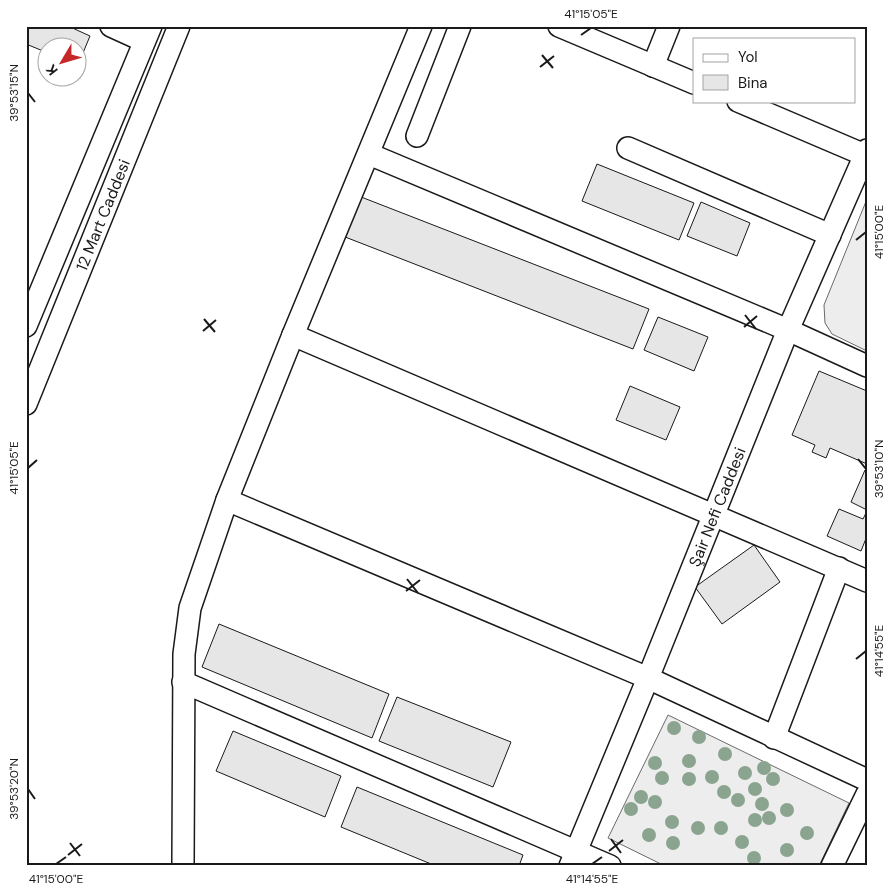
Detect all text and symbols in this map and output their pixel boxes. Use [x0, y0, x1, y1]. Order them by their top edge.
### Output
text: 41°15'05"E [564, 6, 618, 22]
north arrow [38, 38, 88, 88]
legend [693, 38, 856, 102]
text: Yol [738, 47, 758, 67]
text: K [42, 61, 62, 79]
text: 39°53'15"N [6, 64, 22, 122]
text: Bina [738, 73, 767, 93]
street label: 12 Mart Caddesi [71, 156, 134, 274]
text: 41°15'00"E [871, 204, 887, 259]
text: 39°53'10"N [871, 440, 887, 498]
text: 41°15'05"E [6, 441, 22, 495]
street label: Şair Nefi Caddesi [683, 444, 750, 570]
text: 41°14'55"E [871, 625, 887, 677]
text: 39°53'20"N [6, 758, 22, 820]
text: 41°15'00"E [29, 871, 84, 887]
text: 41°14'55"E [566, 871, 618, 887]

